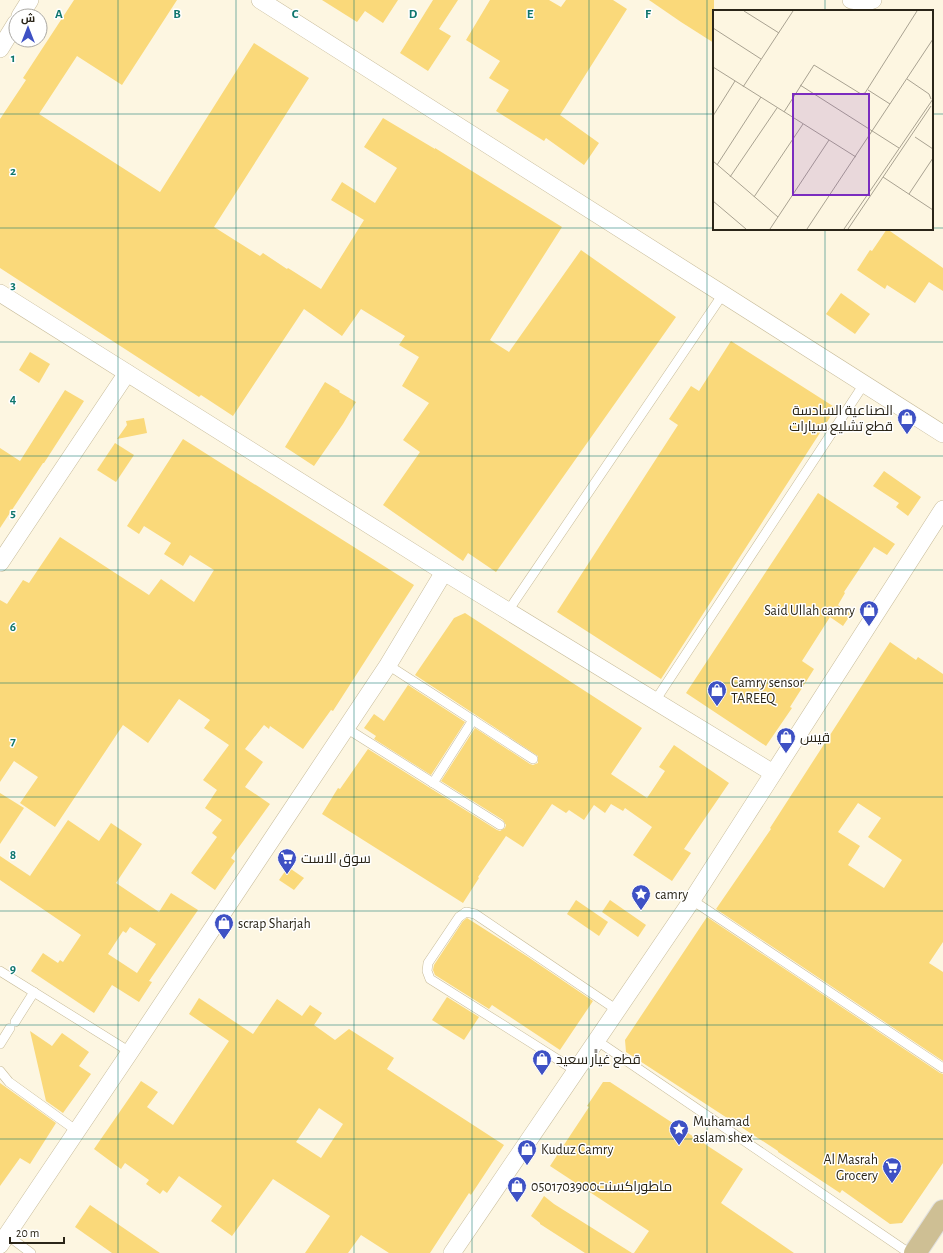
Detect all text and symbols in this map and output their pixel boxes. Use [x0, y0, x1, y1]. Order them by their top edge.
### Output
north arrow [8, 8, 48, 48]
text: A [55, 8, 63, 21]
text: B [173, 8, 181, 21]
text: C [292, 8, 299, 21]
text: D [409, 8, 418, 21]
text: E [527, 8, 534, 21]
text: F [645, 8, 652, 21]
inset map [713, 10, 933, 230]
text: ش [21, 13, 35, 25]
text: 1 [11, 52, 15, 65]
text: 2 [10, 165, 16, 178]
text: 3 [10, 279, 16, 292]
text: 4 [10, 393, 17, 406]
place label: الصناعية السادسة قطع تشليع سيارات [789, 404, 893, 435]
shop icon: الصناعية السادسة قطع تشليع سيارات [896, 407, 918, 435]
text: 5 [10, 507, 16, 520]
shop icon: Said Ullah camry [858, 599, 880, 627]
place label: Said Ullah camry [764, 604, 855, 618]
text: 6 [10, 621, 16, 634]
place label: Camry sensor TAREEQ [731, 676, 804, 706]
shop icon: Camry sensor TAREEQ [706, 679, 728, 707]
shop icon: قيس [775, 726, 797, 754]
place label: قيس [800, 731, 830, 745]
text: 7 [10, 735, 16, 748]
supermarket icon: سوق الاست [276, 847, 298, 875]
text: 8 [10, 849, 16, 862]
place label: سوق الاست [301, 852, 371, 867]
place icon: camry [630, 883, 652, 911]
place label: camry [655, 888, 688, 902]
shop icon: scrap Sharjah [213, 912, 235, 940]
place label: scrap Sharjah [238, 917, 311, 931]
text: 9 [10, 963, 16, 976]
shop icon: قطع غياًًر سعيد [531, 1048, 553, 1076]
place label: قطع غياًًر سعيد [556, 1049, 641, 1068]
place label: Muhamad aslam shex [693, 1115, 753, 1145]
place icon: Muhamad aslam shex [668, 1118, 690, 1146]
shop icon: Kuduz Camry [516, 1138, 538, 1166]
place label: Kuduz Camry [541, 1143, 613, 1157]
place label: Al Masrah Grocery [823, 1153, 878, 1183]
supermarket icon: Al Masrah Grocery [881, 1156, 903, 1184]
shop icon: ماطوراكسنت0501703900 [506, 1175, 528, 1203]
place label: ماطوراكسنت0501703900 [531, 1180, 672, 1194]
scale bar [10, 1219, 64, 1245]
text: 20 m [16, 1227, 39, 1239]

